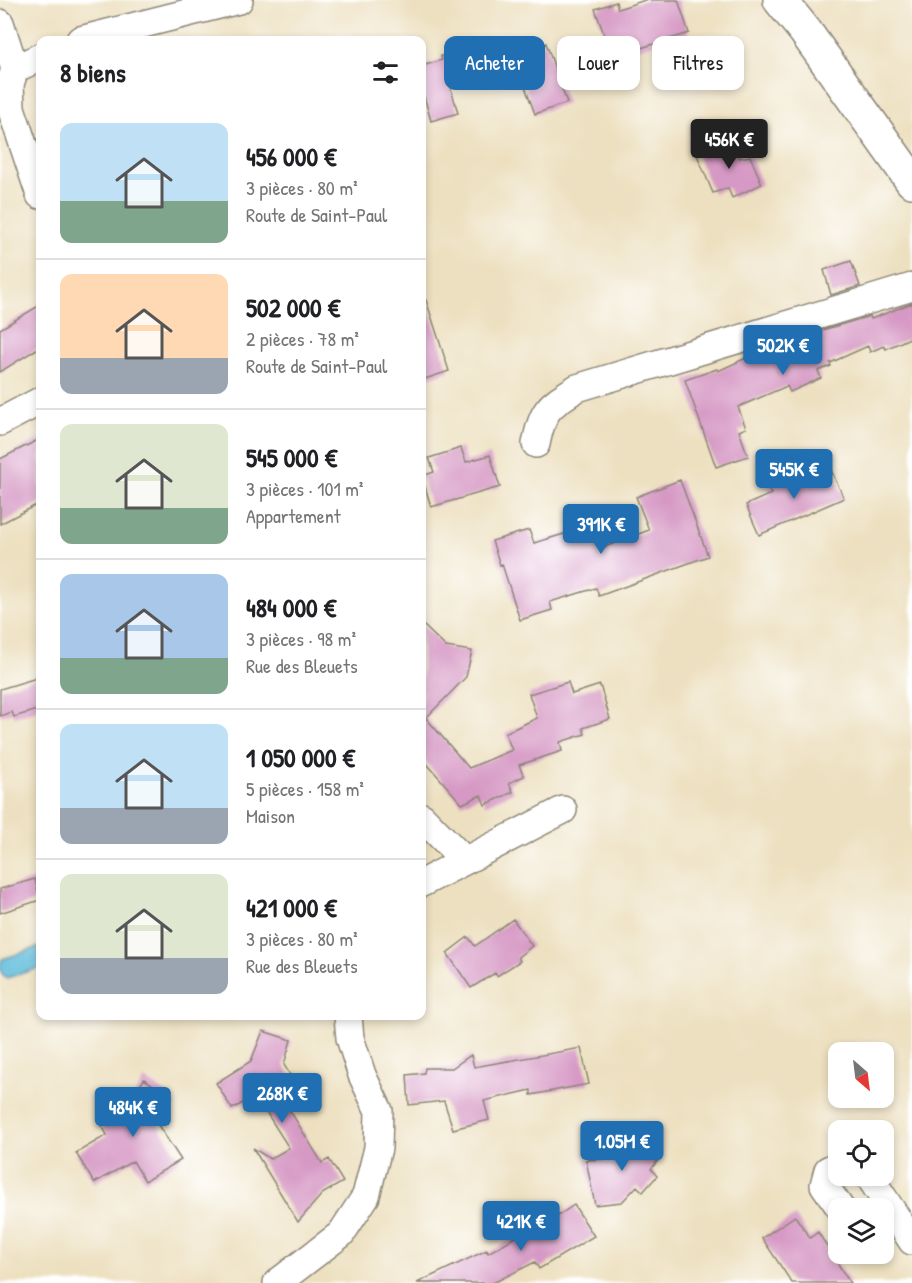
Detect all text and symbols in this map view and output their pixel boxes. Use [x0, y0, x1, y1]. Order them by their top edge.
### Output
chip: Acheter [444, 36, 545, 90]
chip: Louer [557, 36, 640, 90]
chip: Filtres [652, 36, 744, 90]
text: 8 biens [60, 55, 126, 90]
icon: filters [369, 56, 402, 89]
pin: 456K € [680, 119, 778, 170]
text: 456K € [705, 125, 753, 152]
text: 456 000 € [246, 139, 337, 174]
icon: home [108, 147, 180, 219]
text: 3 pièces · 80 m² [246, 174, 358, 201]
text: Route de Saint-Paul [246, 201, 387, 228]
text: 502 000 € [246, 290, 340, 325]
icon: home [108, 298, 180, 370]
text: 2 pièces · 78 m² [246, 325, 359, 352]
pin: 502K € [734, 325, 832, 376]
text: 502K € [757, 331, 809, 358]
text: Route de Saint-Paul [246, 352, 387, 379]
text: 545 000 € [246, 440, 337, 475]
icon: home [108, 448, 180, 520]
pin: 545K € [745, 449, 843, 500]
text: 545K € [769, 455, 819, 482]
text: 3 pièces · 101 m² [246, 475, 363, 502]
text: Appartement [246, 502, 341, 529]
pin: 391K € [552, 504, 650, 555]
text: 391K € [577, 510, 625, 537]
text: 484 000 € [246, 590, 336, 625]
icon: home [108, 598, 180, 670]
text: 3 pièces · 98 m² [246, 625, 356, 652]
text: Rue des Bleuets [246, 652, 358, 679]
text: 1 050 000 € [246, 740, 355, 775]
icon: home [108, 748, 180, 820]
text: 5 pièces · 158 m² [246, 775, 364, 802]
text: Maison [246, 802, 295, 829]
text: 421 000 € [246, 890, 337, 925]
icon: home [108, 898, 180, 970]
text: 3 pièces · 80 m² [246, 925, 358, 952]
text: Rue des Bleuets [246, 952, 358, 979]
north arrow [828, 1042, 894, 1108]
map controls [828, 1042, 894, 1264]
pin: 268K € [233, 1073, 331, 1124]
text: 268K € [257, 1079, 307, 1106]
pin: 484K € [84, 1087, 182, 1138]
text: 484K € [109, 1093, 157, 1120]
button: locate [828, 1120, 894, 1186]
pin: 1.05M € [567, 1121, 677, 1172]
text: 1.05M € [594, 1127, 650, 1154]
button: layers [828, 1198, 894, 1264]
pin: 421K € [472, 1201, 570, 1252]
text: 421K € [497, 1207, 545, 1234]

